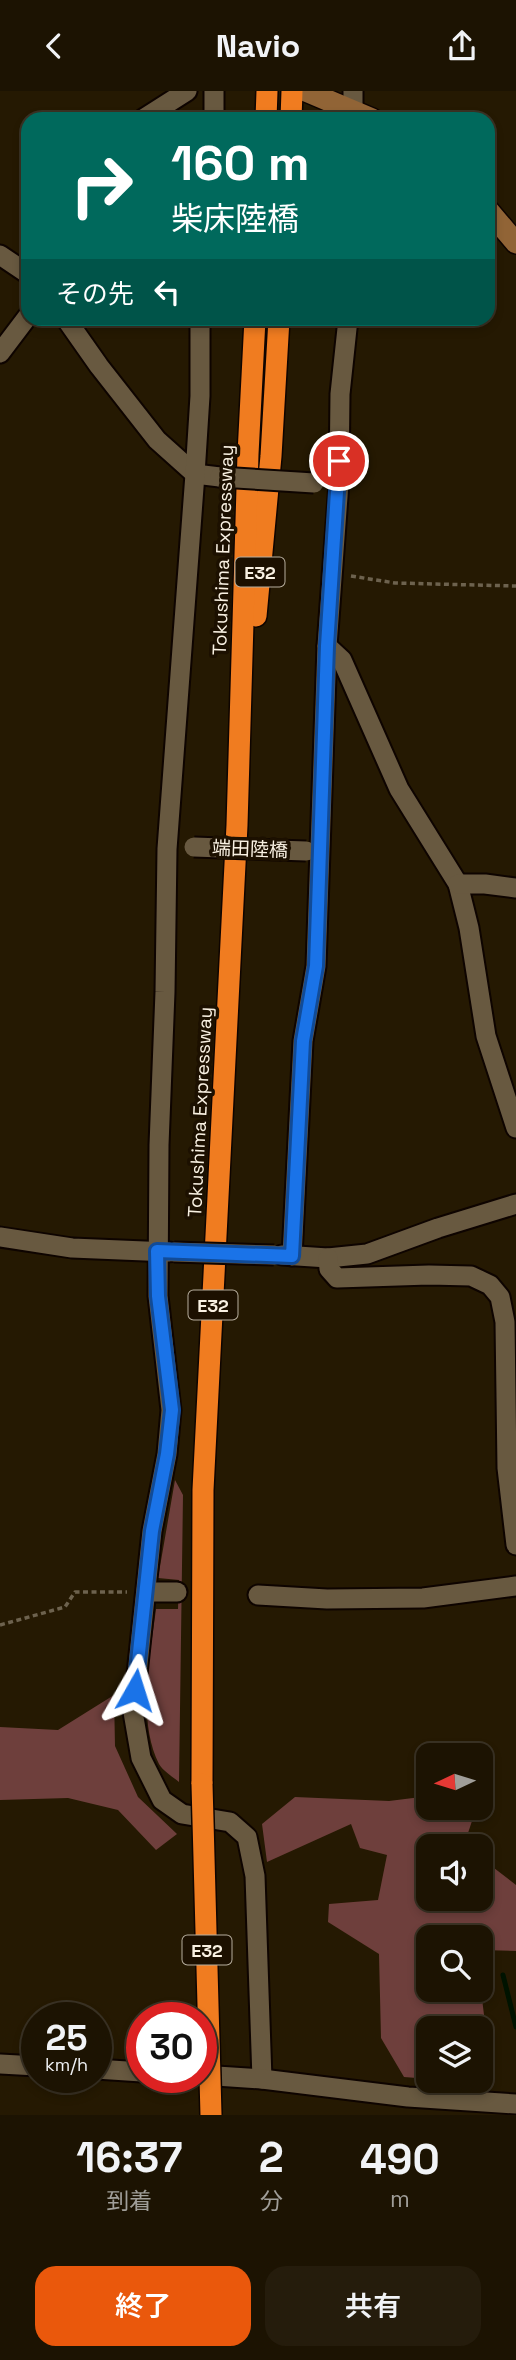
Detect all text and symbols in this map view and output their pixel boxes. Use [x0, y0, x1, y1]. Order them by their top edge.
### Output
text: Navio [216, 26, 300, 66]
icon: back [35, 27, 73, 65]
icon: share [443, 27, 481, 65]
text: 160 m [171, 132, 309, 194]
icon: right [56, 140, 147, 231]
text: 柴床陸橋 [171, 199, 299, 239]
icon: left [148, 273, 186, 311]
text: その先 [56, 277, 134, 311]
pin [309, 431, 369, 491]
icon: arrive [320, 442, 358, 480]
street label: Tokushima Expressway [207, 444, 239, 656]
road number: E32 [236, 557, 284, 586]
street label: 端田陸橋 [212, 835, 288, 863]
street label: Tokushima Expressway [182, 1006, 218, 1218]
road number: E32 [188, 1290, 238, 1319]
position arrow [98, 1653, 172, 1727]
north arrow [416, 1743, 494, 1820]
map controls [416, 1743, 493, 2093]
button: sound [416, 1834, 493, 1911]
button: search [416, 1925, 493, 2002]
road number: E32 [182, 1935, 232, 1964]
speed limit sign: 30 [126, 2002, 217, 2093]
text: 25 [46, 2016, 87, 2060]
button: layers [416, 2016, 493, 2093]
text: km/h [45, 2053, 88, 2076]
text: 16:37 [76, 2131, 182, 2184]
text: 2 [259, 2131, 284, 2184]
text: 490 [360, 2133, 440, 2186]
text: m [390, 2184, 410, 2214]
text: 到着 [106, 2186, 152, 2216]
text: 分 [260, 2186, 283, 2216]
button: 終了 [35, 2266, 251, 2346]
button: 共有 [265, 2266, 481, 2346]

